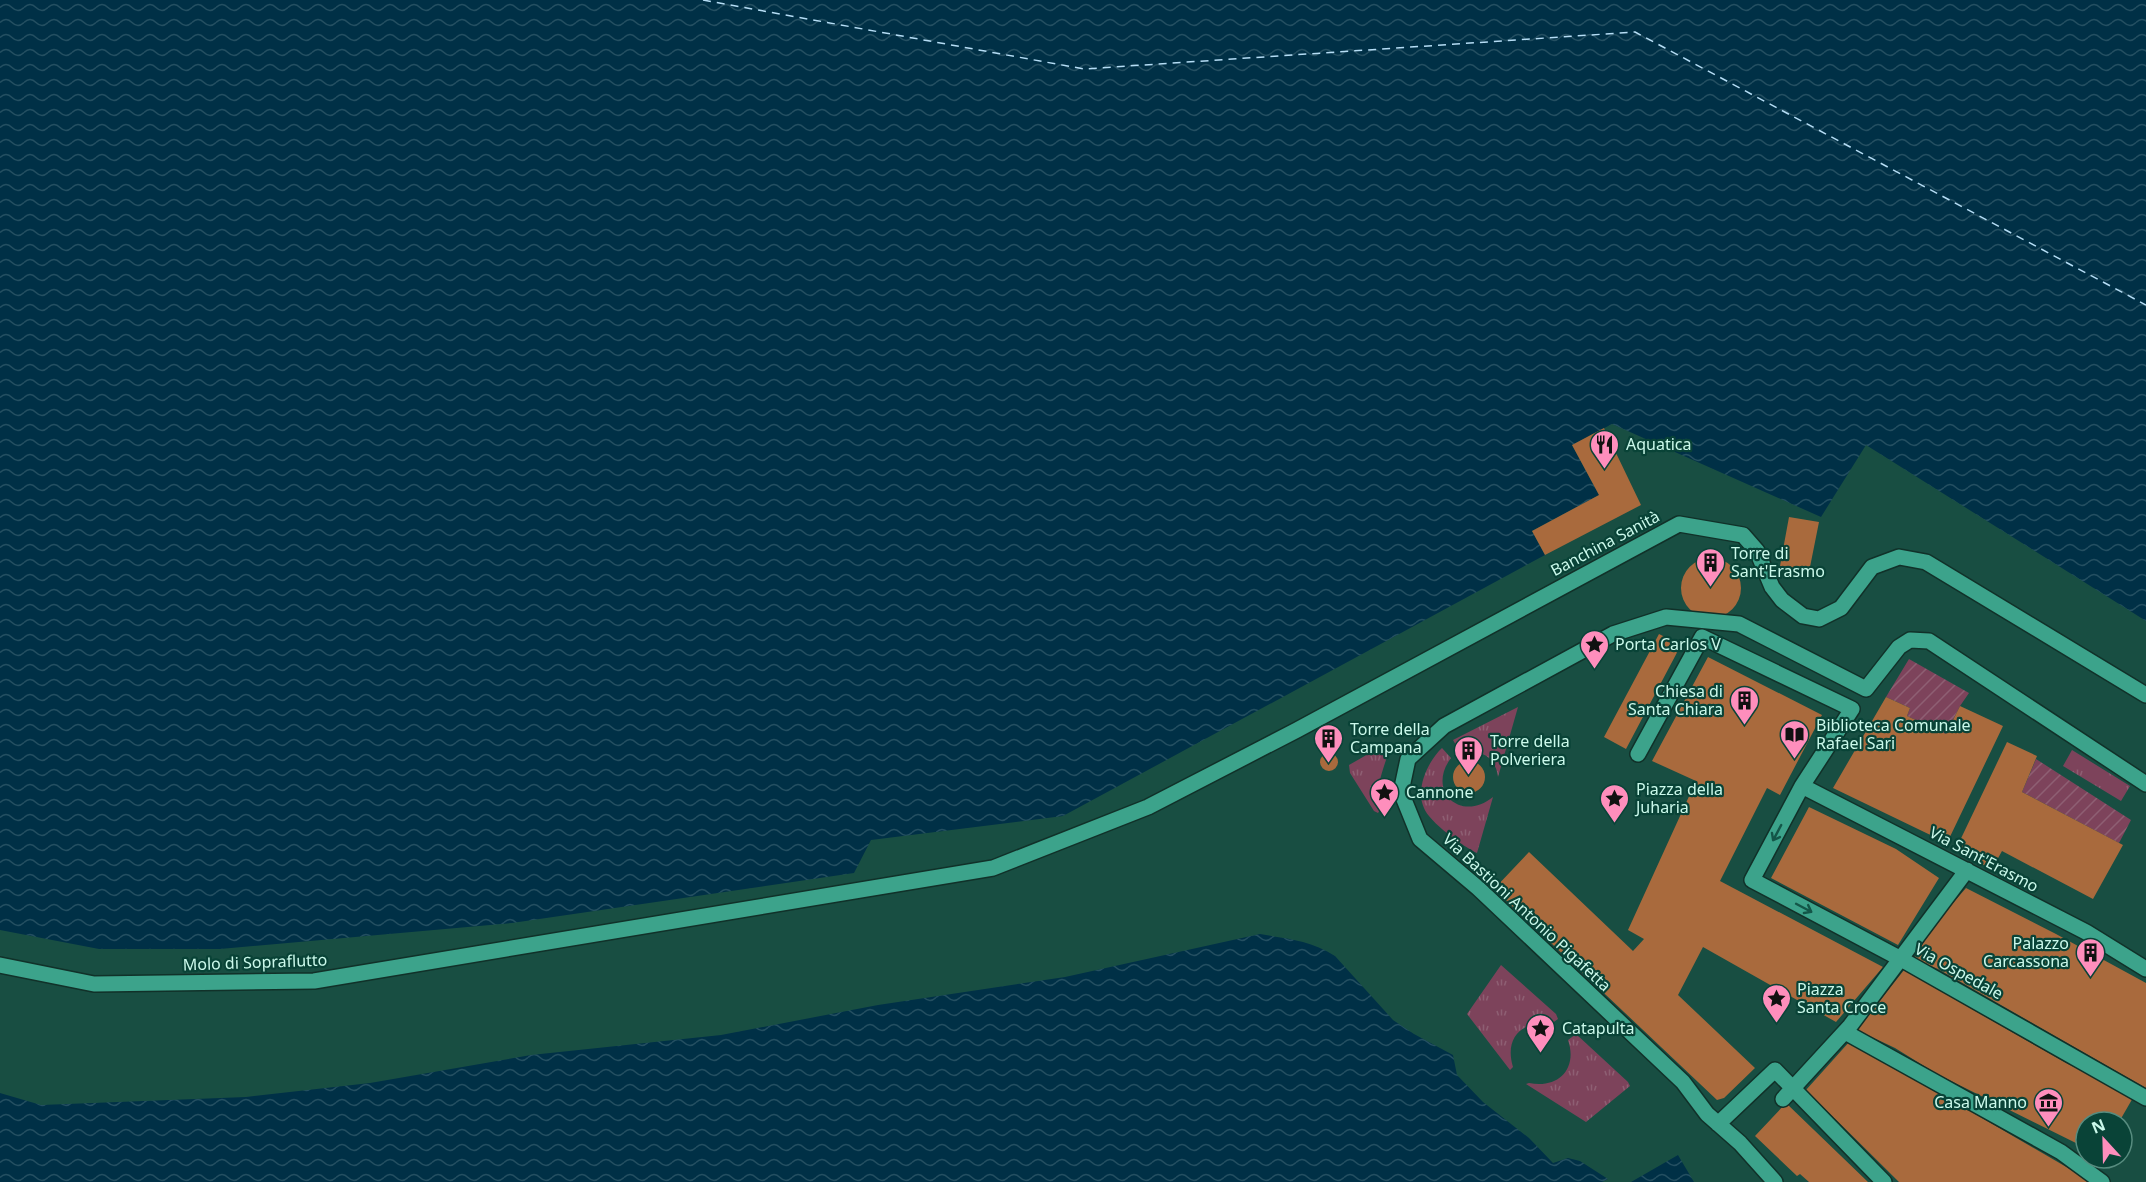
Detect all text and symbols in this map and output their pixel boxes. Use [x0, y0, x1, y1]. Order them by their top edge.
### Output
restaurant icon: Aquatica [1589, 428, 1621, 470]
place label: Aquatica [1626, 433, 1692, 455]
street label: Banchina Sanità [1547, 505, 1663, 581]
place label: Torre di Sant'Erasmo [1731, 542, 1825, 582]
building icon: Torre di Sant'Erasmo [1694, 546, 1726, 588]
place icon: Porta Carlos V [1578, 628, 1610, 670]
place label: Porta Carlos V [1615, 633, 1721, 655]
place label: Chiesa di Santa Chiara [1628, 680, 1723, 720]
building icon: Chiesa di Santa Chiara [1728, 684, 1760, 726]
place label: Biblioteca Comunale Rafael Sari [1816, 714, 1971, 754]
place label: Torre della Campana [1350, 718, 1430, 758]
library icon: Biblioteca Comunale Rafael Sari [1779, 718, 1811, 760]
building icon: Torre della Campana [1313, 722, 1345, 764]
place label: Torre della Polveriera [1490, 730, 1570, 770]
building icon: Torre della Polveriera [1453, 734, 1485, 776]
place icon: Cannone [1369, 776, 1401, 818]
place label: Piazza della Juharia [1634, 778, 1723, 818]
place label: Cannone [1406, 781, 1473, 803]
place icon: Piazza della Juharia [1599, 782, 1631, 824]
street label: Via Sant'Erasmo [1926, 821, 2042, 897]
one-way arrow [1771, 824, 1783, 841]
street label: Via Bastioni Antonio Pigafetta [1438, 828, 1616, 996]
one-way arrow [1794, 902, 1812, 914]
place label: Palazzo Carcassona [1983, 932, 2069, 972]
building icon: Palazzo Carcassona [2074, 936, 2106, 978]
street label: Via Ospedale [1911, 938, 2007, 1004]
street label: Molo di Sopraflutto [182, 948, 328, 976]
place label: Piazza Santa Croce [1797, 978, 1886, 1018]
place icon: Piazza Santa Croce [1760, 982, 1792, 1024]
place icon: Catapulta [1525, 1012, 1557, 1054]
place label: Catapulta [1562, 1017, 1634, 1039]
museum icon: Casa Manno [2032, 1086, 2064, 1128]
place label: Casa Manno [1934, 1091, 2027, 1113]
north arrow [2074, 1110, 2134, 1170]
text: N [2088, 1113, 2109, 1139]

